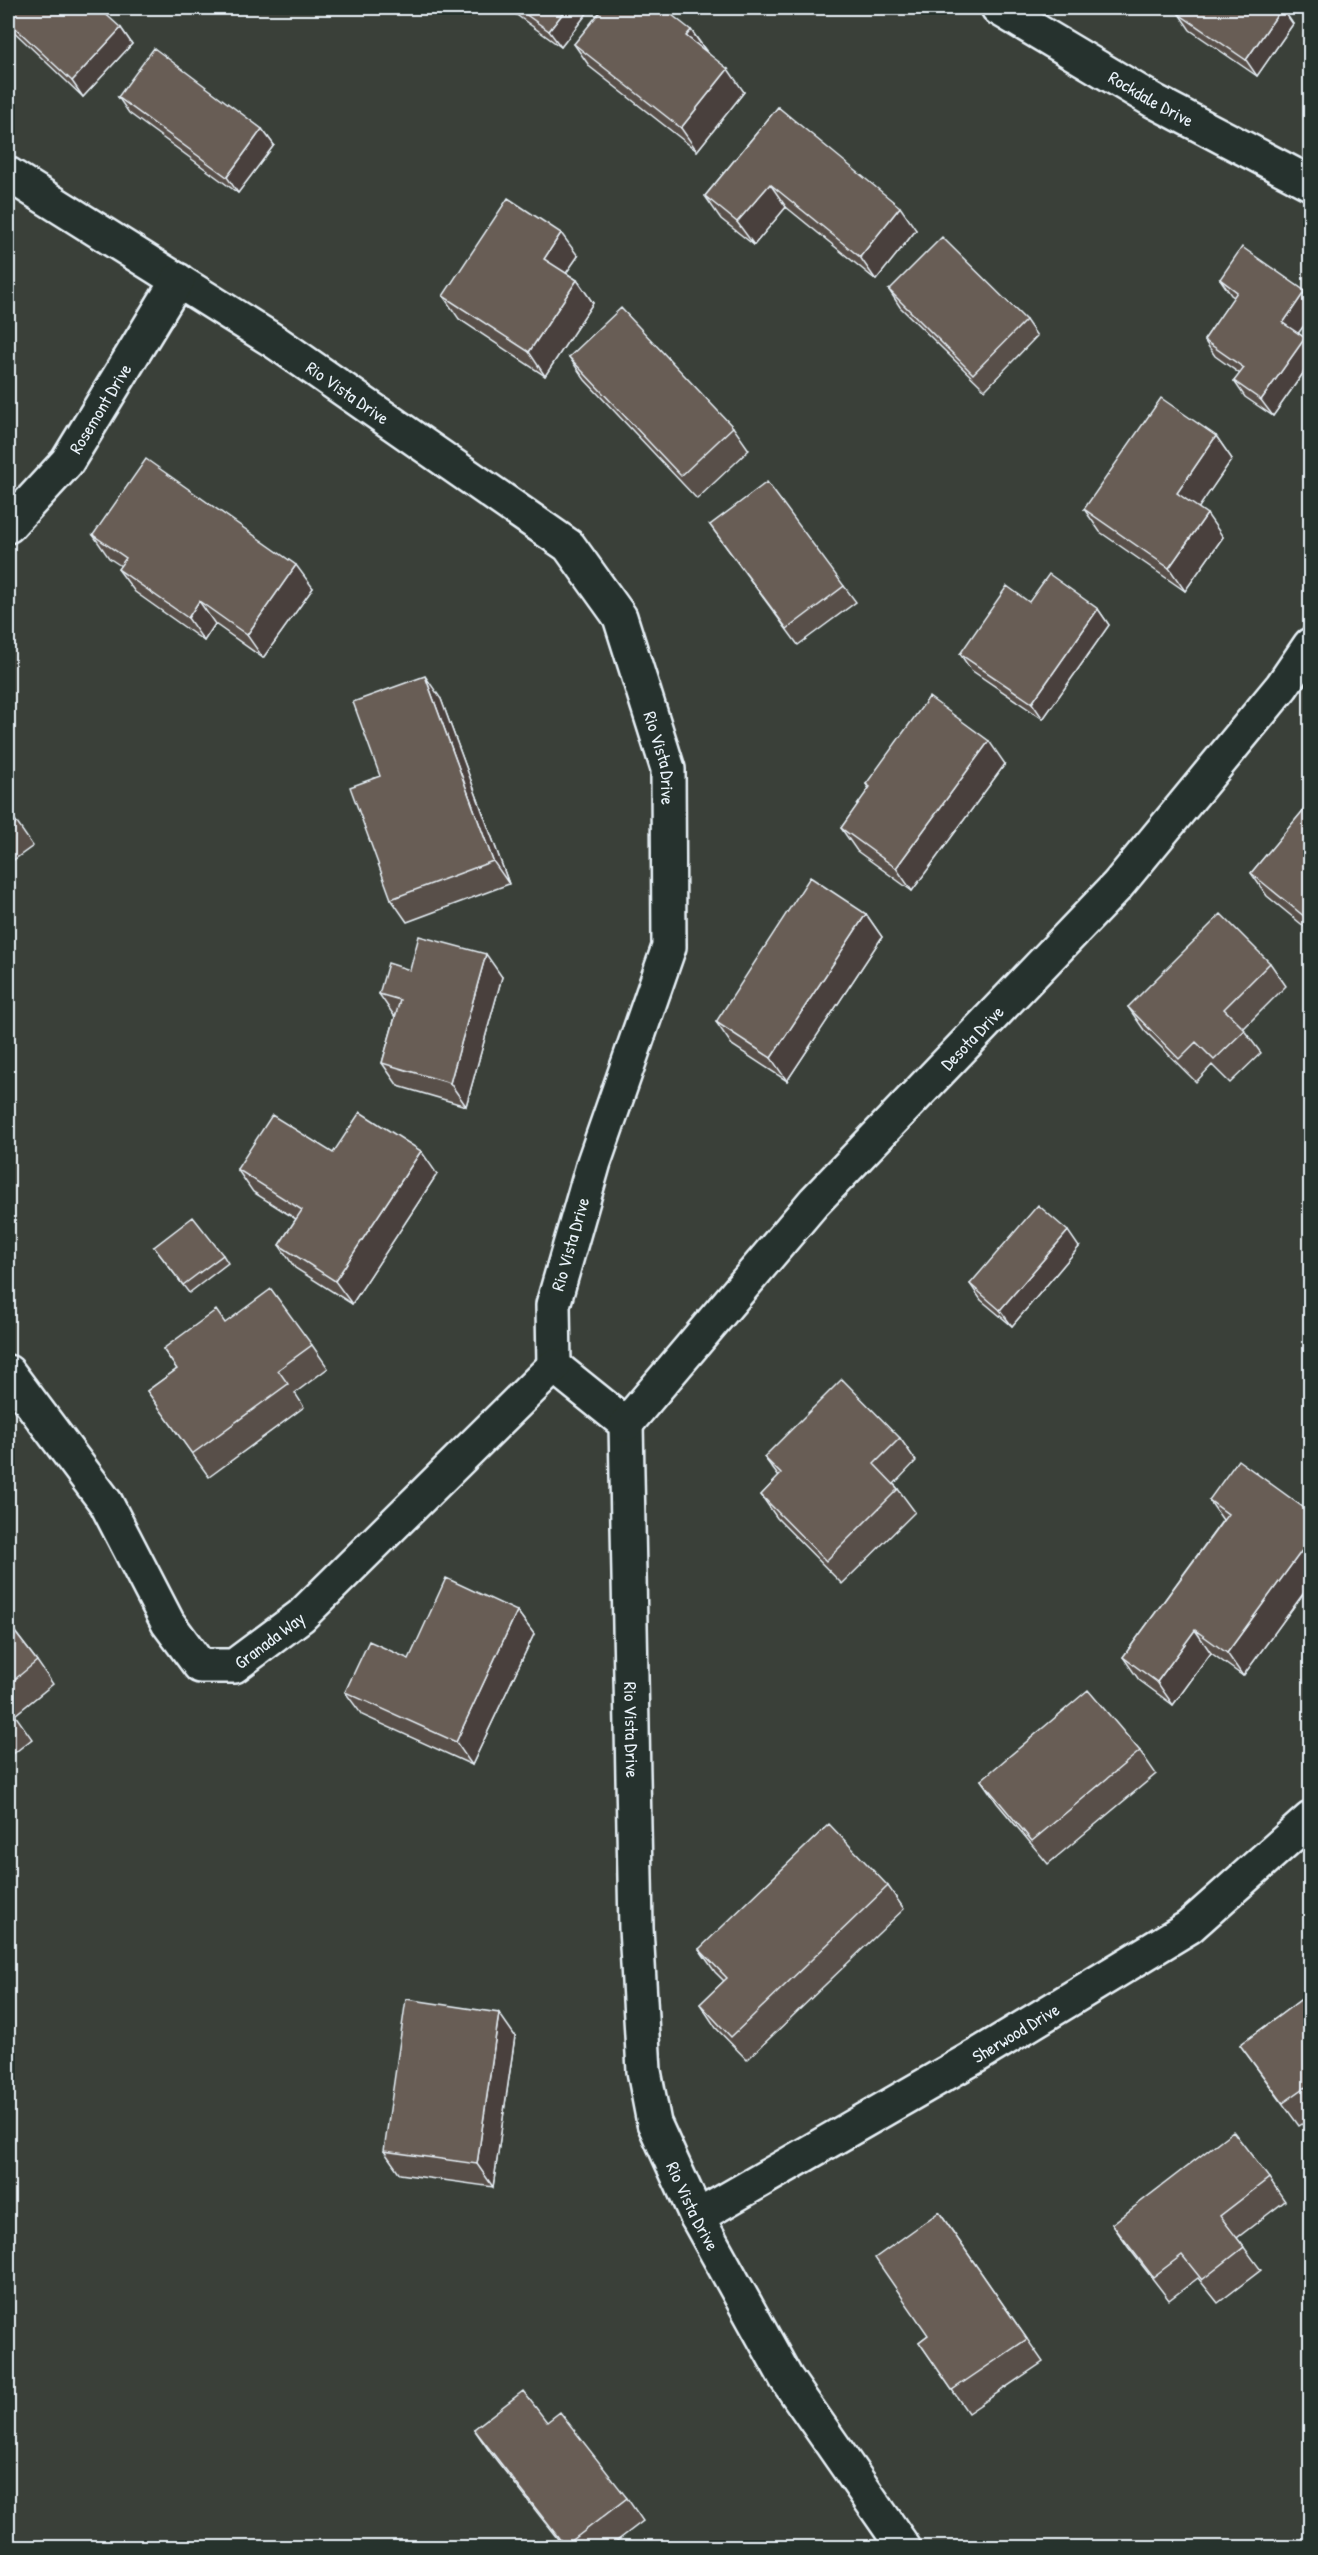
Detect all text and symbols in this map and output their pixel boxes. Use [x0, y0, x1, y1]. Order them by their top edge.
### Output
street label: Rockdale Drive [1104, 64, 1198, 132]
street label: Rio Vista Drive [301, 355, 394, 430]
street label: Rosemont Drive [63, 358, 137, 458]
street label: Rio Vista Drive [638, 708, 681, 805]
street label: Desota Drive [935, 999, 1009, 1075]
street label: Rio Vista Drive [545, 1194, 595, 1294]
street label: Granada Way [229, 1605, 310, 1674]
street label: Rio Vista Drive [619, 1682, 646, 1778]
street label: Sherwood Drive [967, 1996, 1064, 2068]
street label: Rio Vista Drive [661, 2157, 726, 2255]

